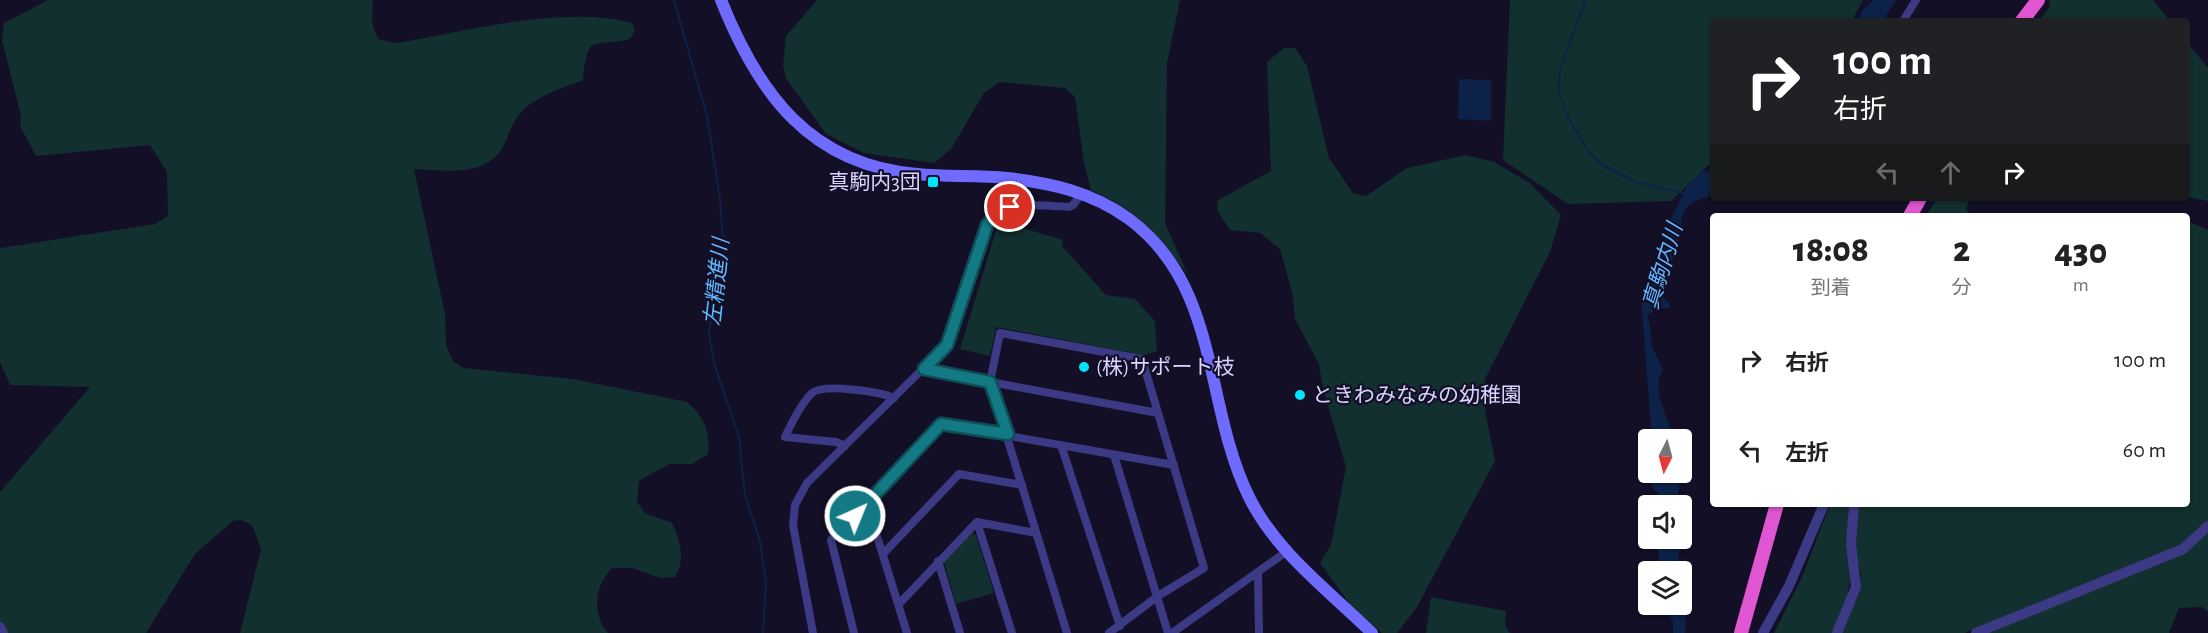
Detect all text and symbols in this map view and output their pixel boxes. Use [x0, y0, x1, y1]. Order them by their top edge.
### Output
text: 100 m [1833, 40, 1932, 82]
icon: right [1734, 42, 1812, 120]
text: 右折 [1833, 96, 1887, 123]
icon: left [1871, 156, 1904, 189]
icon: ahead [1934, 156, 1967, 189]
icon: right [1997, 156, 2030, 189]
place label: 真駒内3団 [828, 171, 921, 193]
marker: 真駒内3団 [926, 175, 940, 189]
pin [984, 181, 1035, 232]
icon: arrive [993, 190, 1026, 223]
water label: 真駒内川 [1639, 219, 1687, 312]
text: 18:08 [1793, 232, 1869, 268]
text: 2 [1953, 232, 1970, 268]
text: 430 [2054, 234, 2107, 270]
water label: 左精進川 [700, 235, 733, 327]
text: m [2073, 275, 2089, 295]
text: 到着 [1811, 278, 1851, 298]
text: 分 [1952, 278, 1972, 298]
icon: right [1734, 344, 1767, 377]
text: 100 m [2114, 349, 2166, 371]
text: 右折 [1785, 352, 1829, 374]
place label: (株)サポート枝 [1096, 356, 1234, 378]
marker: (株)サポート枝 [1077, 360, 1091, 374]
place label: ときわみなみの幼稚園 [1312, 384, 1522, 406]
marker: ときわみなみの幼稚園 [1293, 388, 1307, 402]
north arrow [1638, 429, 1692, 483]
map controls [1638, 429, 1692, 615]
icon: left [1734, 434, 1767, 467]
text: 60 m [2123, 439, 2166, 461]
text: 左折 [1785, 442, 1829, 464]
position arrow [823, 484, 887, 548]
button: sound [1638, 495, 1692, 549]
button: layers [1638, 561, 1692, 615]

